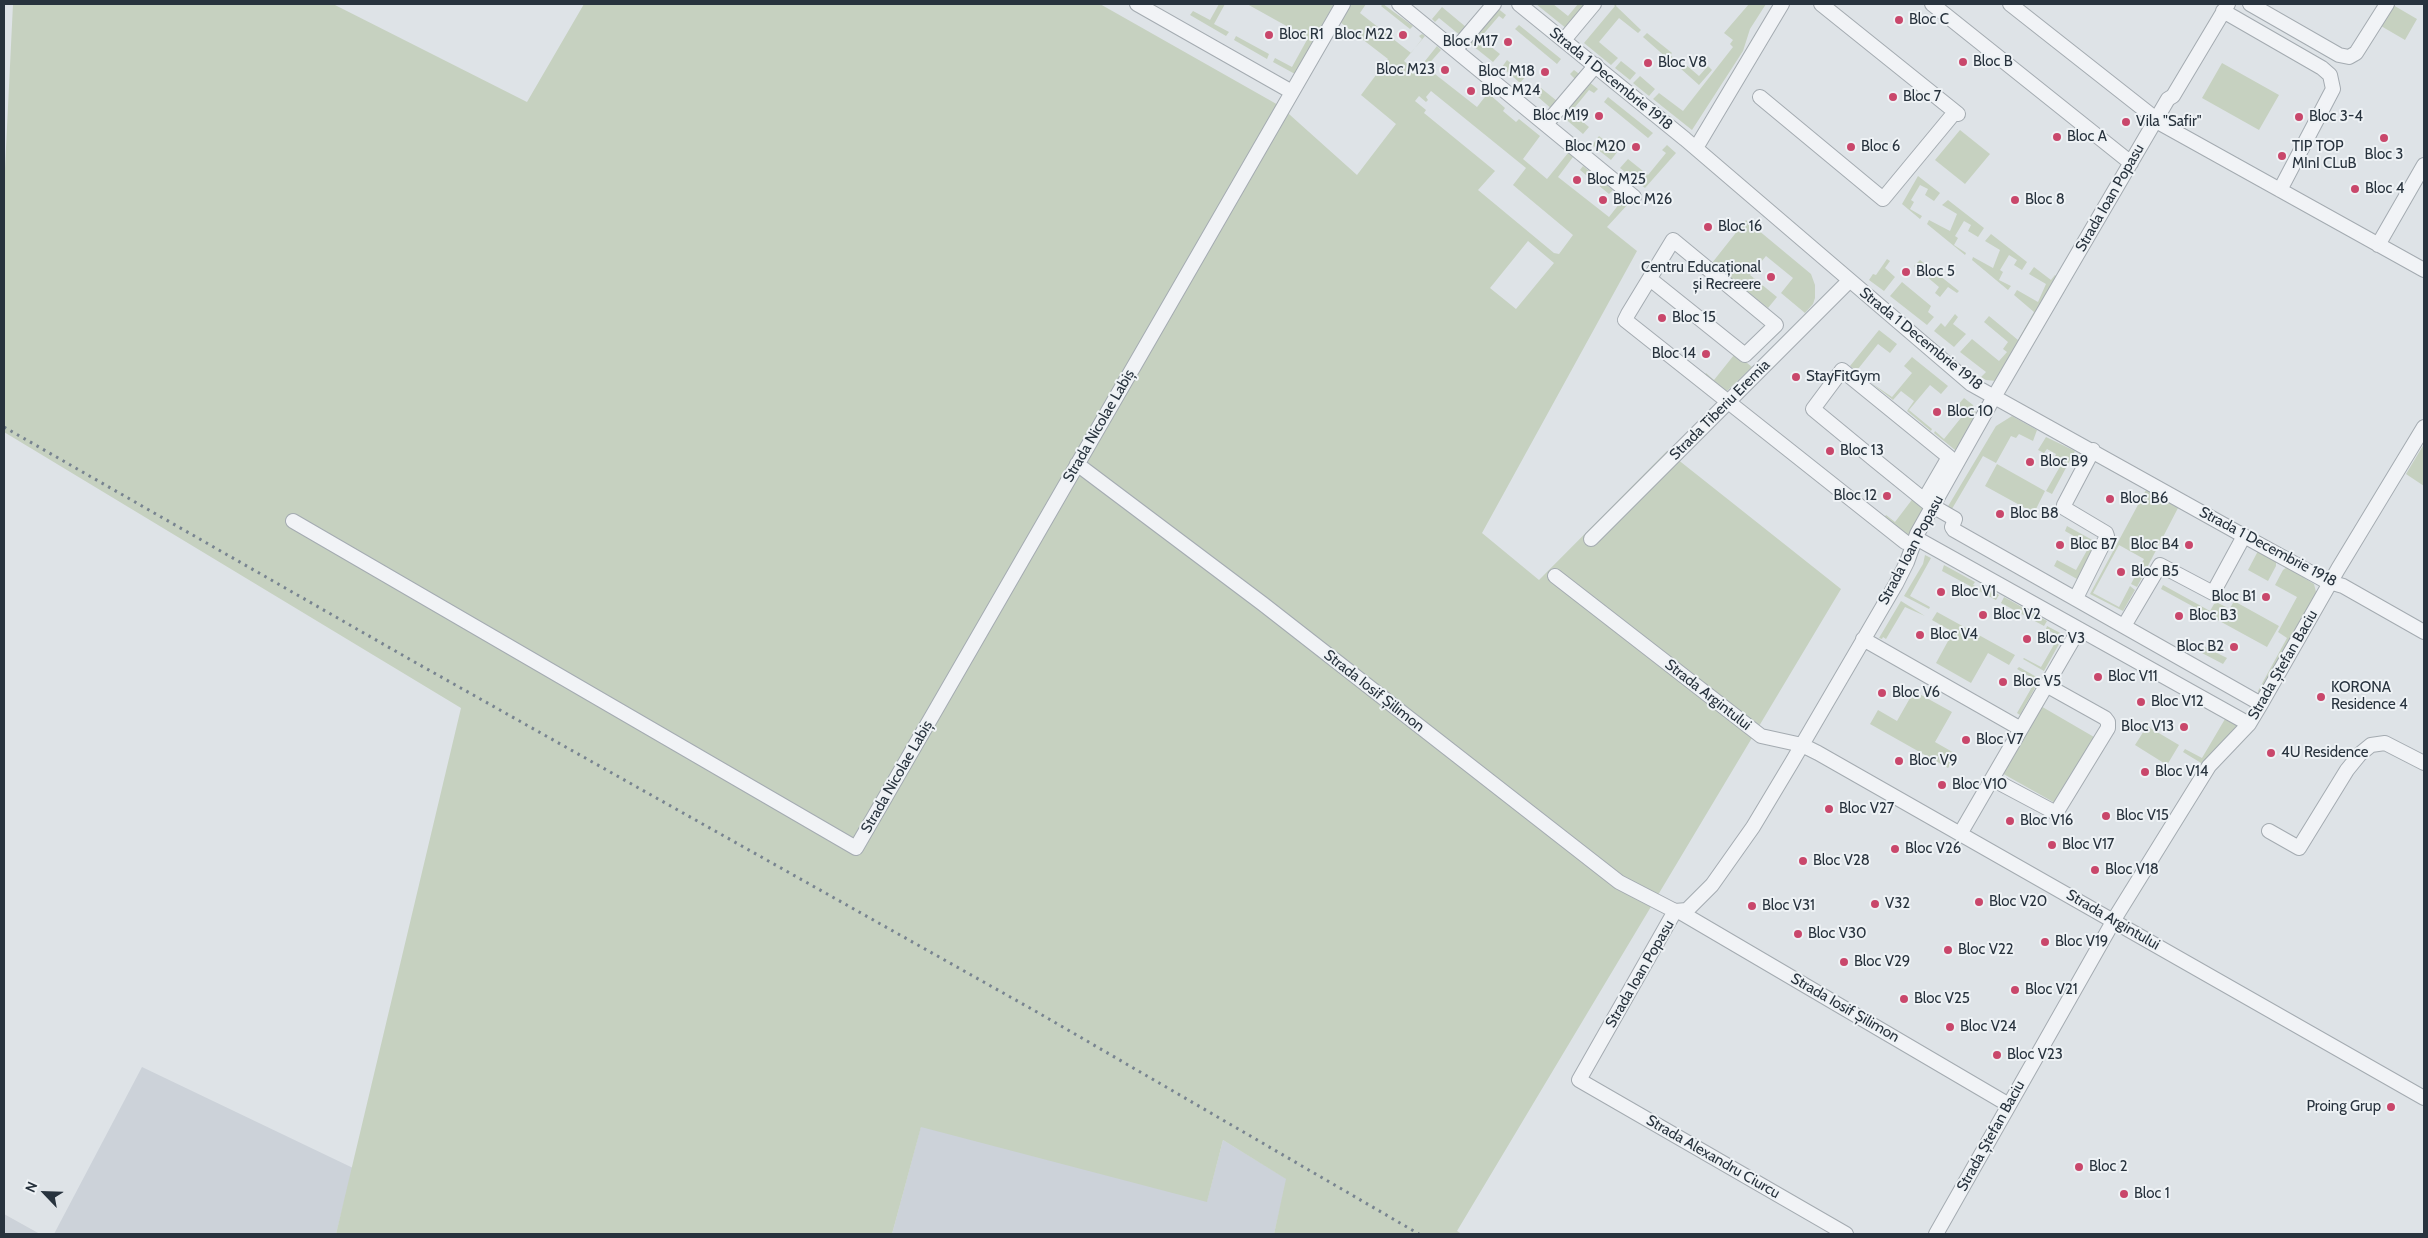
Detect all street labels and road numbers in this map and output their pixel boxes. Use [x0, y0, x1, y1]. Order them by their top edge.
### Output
street label: Strada 1 Decembrie 1918 [1546, 24, 1676, 134]
street label: Strada Ioan Popasu [2072, 141, 2148, 255]
street label: Strada 1 Decembrie 1918 [1856, 284, 1986, 394]
street label: Strada Tiberiu Eremia [1666, 356, 1774, 464]
street label: Strada Nicolae Labiș [1059, 366, 1139, 486]
street label: Strada Ioan Popasu [1875, 492, 1947, 608]
street label: Strada 1 Decembrie 1918 [2196, 503, 2340, 591]
street label: Strada Ștefan Baciu [2244, 607, 2322, 723]
street label: Strada Iosif Șilimon [1320, 646, 1428, 736]
street label: Strada Argintului [1661, 656, 1755, 734]
street label: Strada Nicolae Labiș [857, 717, 937, 837]
street label: Strada Argintului [2063, 886, 2163, 954]
street label: Strada Ioan Popasu [1602, 917, 1678, 1031]
street label: Strada Iosif Șilimon [1788, 970, 1902, 1046]
street label: Strada Ștefan Baciu [1953, 1078, 2029, 1194]
street label: Strada Alexandru Ciurcu [1643, 1111, 1783, 1203]

